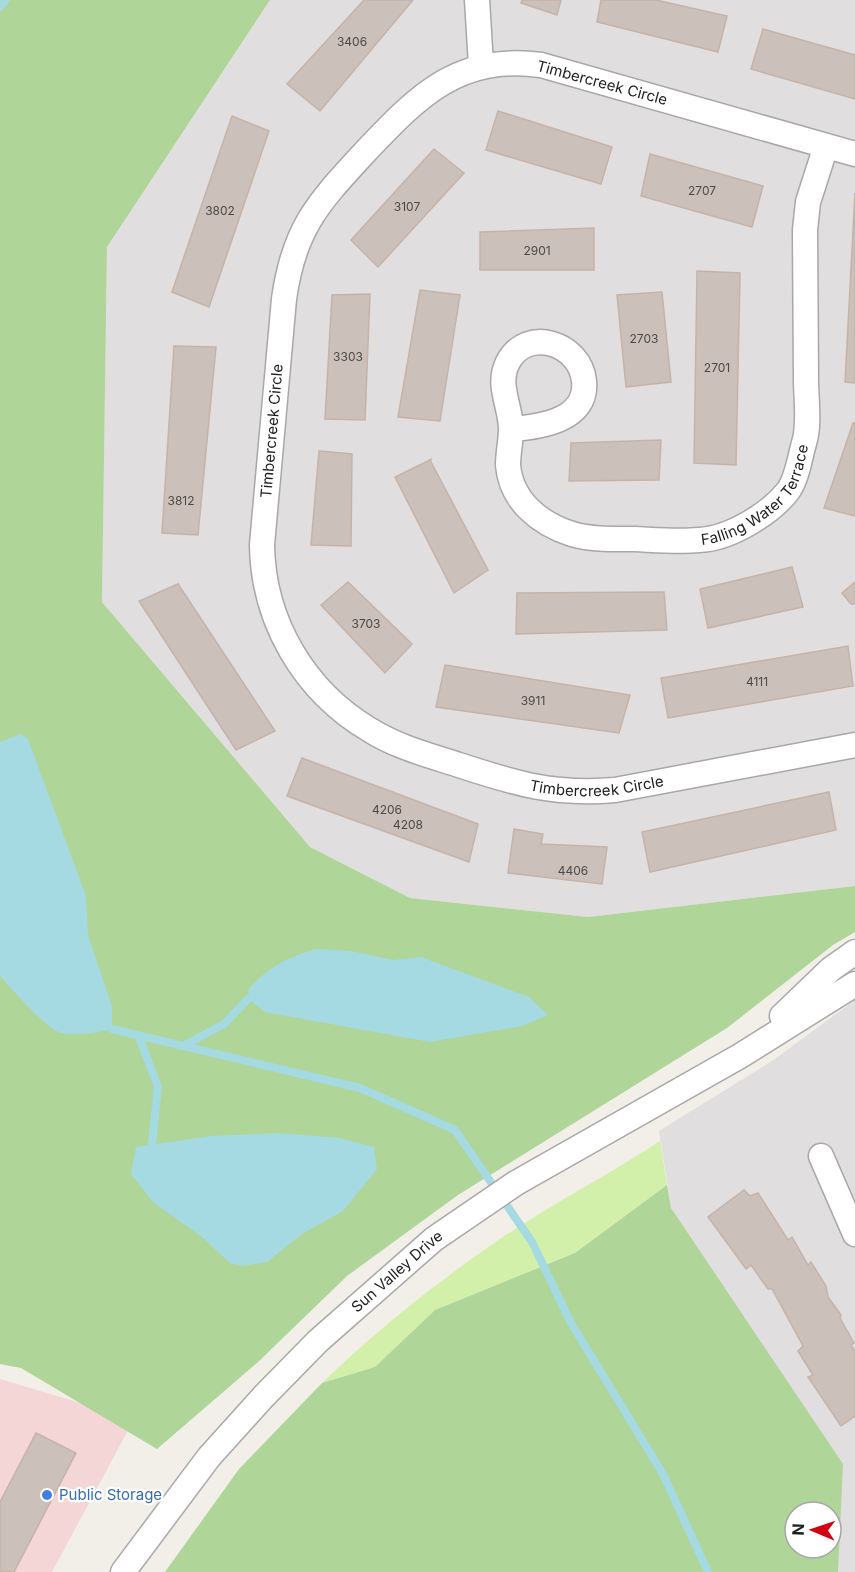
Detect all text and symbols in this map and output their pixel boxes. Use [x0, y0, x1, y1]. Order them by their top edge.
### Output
house number: 3406 [337, 34, 367, 49]
street label: Timbercreek Circle [535, 56, 670, 109]
house number: 2707 [688, 183, 716, 198]
house number: 3107 [394, 199, 420, 214]
house number: 3802 [205, 203, 235, 218]
house number: 2901 [523, 243, 551, 258]
house number: 2703 [630, 331, 658, 346]
house number: 3303 [333, 349, 363, 364]
house number: 2701 [704, 360, 730, 375]
street label: Timbercreek Circle [256, 363, 287, 499]
street label: Falling Water Terrace [700, 442, 812, 549]
house number: 3812 [167, 493, 195, 508]
house number: 3703 [352, 616, 381, 631]
house number: 4111 [746, 674, 768, 689]
house number: 3911 [521, 693, 545, 708]
street label: Timbercreek Circle [528, 771, 665, 800]
house number: 4206 [372, 802, 402, 817]
house number: 4208 [393, 817, 423, 832]
house number: 4406 [558, 863, 588, 878]
street label: Sun Valley Drive [347, 1226, 446, 1316]
place label: Public Storage [59, 1485, 162, 1504]
marker: Public Storage [40, 1488, 54, 1502]
north arrow [783, 1500, 843, 1560]
text: N [788, 1523, 808, 1536]

